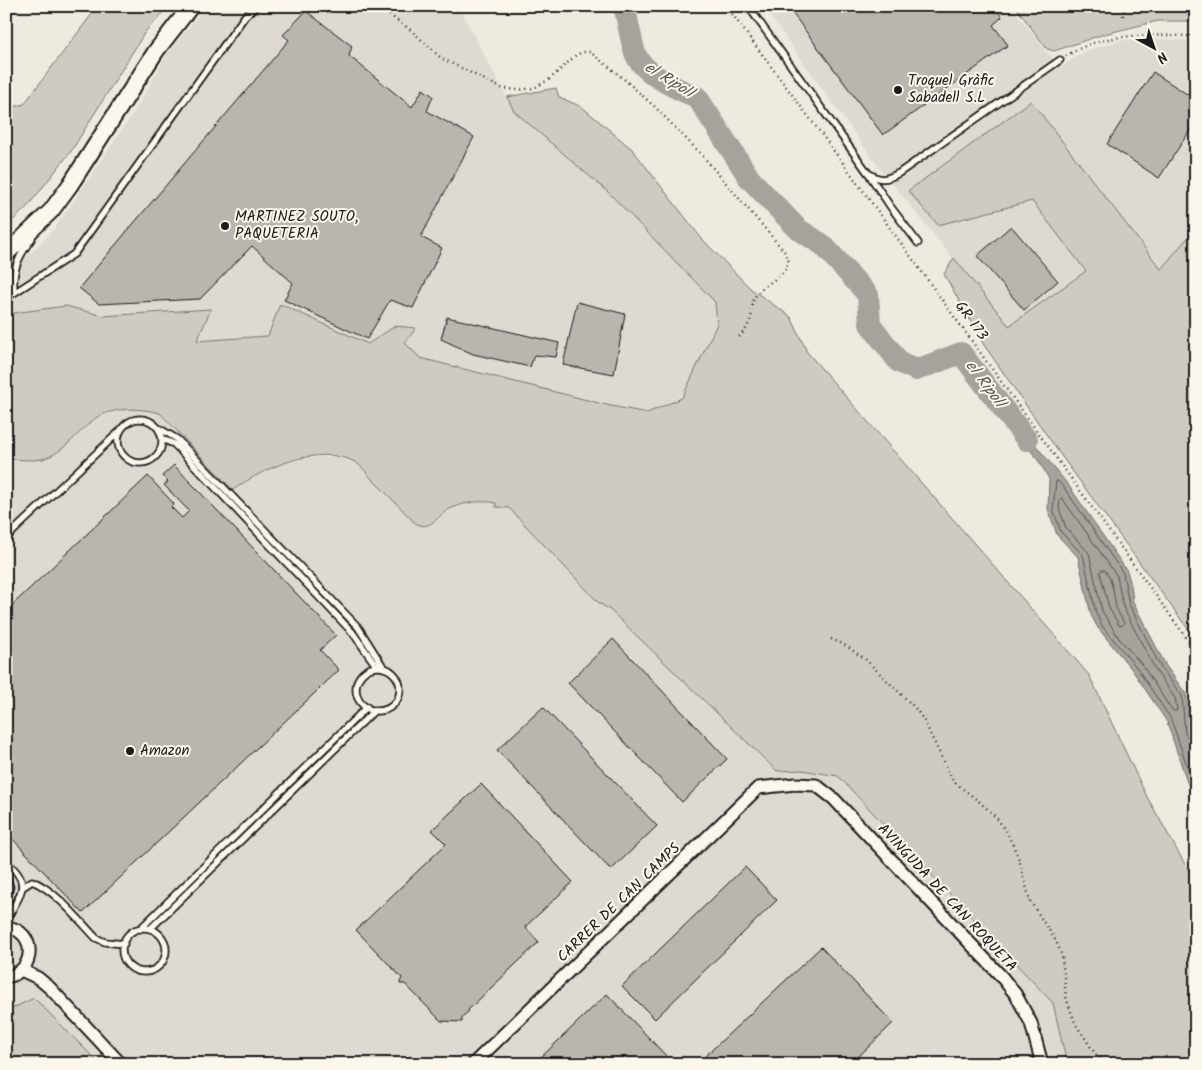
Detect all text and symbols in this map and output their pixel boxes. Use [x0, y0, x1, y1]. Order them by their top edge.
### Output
north arrow [1130, 22, 1180, 72]
text: N [1151, 46, 1172, 69]
water label: el Ripoll [640, 55, 701, 106]
place label: Troquel Gràfic Sabadell S.L [908, 69, 995, 110]
marker: Troquel Gràfic Sabadell S.L [892, 84, 904, 96]
place label: MARTINEZ SOUTO, PAQUETERIA [235, 205, 358, 246]
marker: MARTINEZ SOUTO, PAQUETERIA [219, 220, 231, 232]
street label: GR 173 [948, 296, 994, 346]
water label: el Ripoll [959, 355, 1013, 415]
place label: Amazon [140, 739, 190, 763]
marker: Amazon [124, 745, 136, 757]
street label: AVINGUDA DE CAN ROQUETA [871, 818, 1023, 978]
street label: CARRER DE CAN CAMPS [552, 837, 686, 969]

